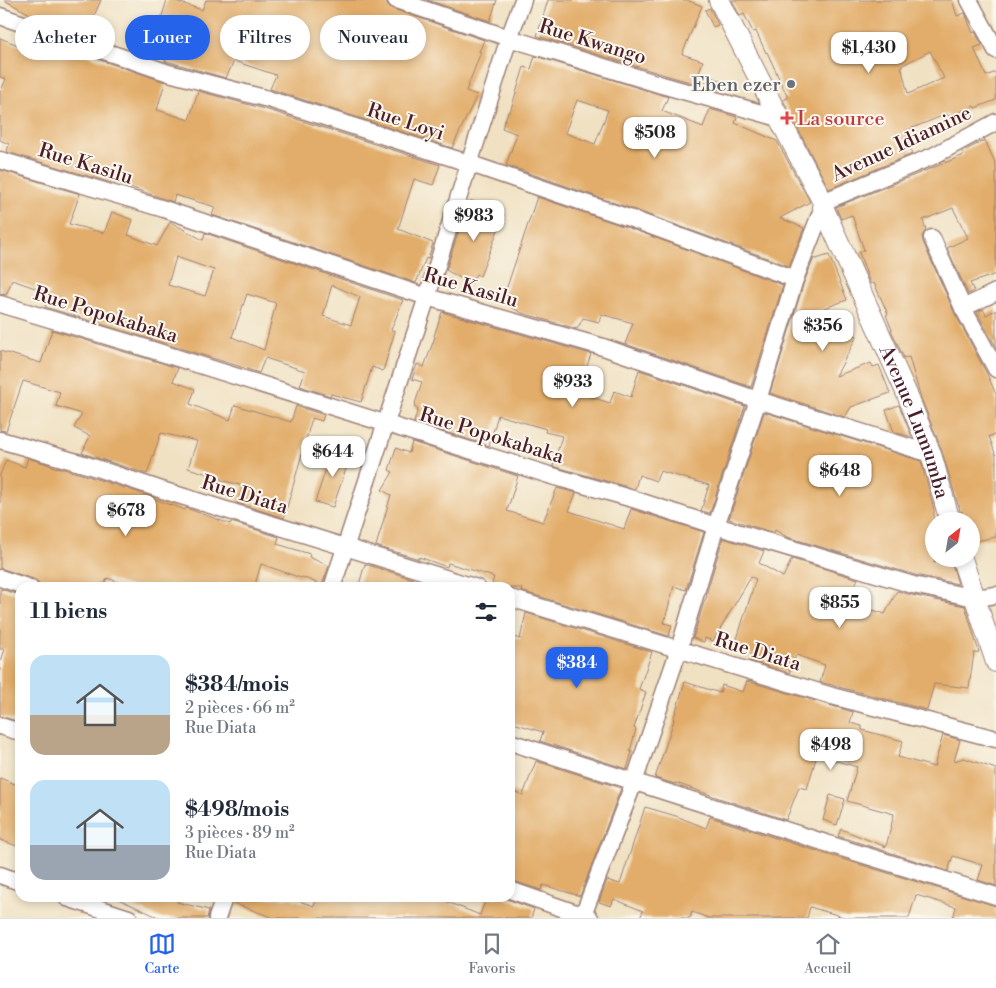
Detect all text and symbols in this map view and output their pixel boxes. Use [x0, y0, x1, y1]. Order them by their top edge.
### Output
street label: Rue Kwango [536, 14, 649, 71]
chip: Acheter [15, 15, 115, 60]
chip: Louer [125, 15, 210, 60]
chip: Filtres [220, 15, 310, 60]
chip: Nouveau [320, 15, 426, 60]
pin: $1,430 [828, 32, 910, 74]
text: $1,430 [842, 38, 896, 58]
place label: Eben ezer [691, 73, 781, 98]
marker: Eben ezer [785, 78, 797, 90]
street label: Rue Loyi [364, 98, 448, 147]
street label: Avenue Idiamine [827, 101, 976, 188]
place label: La source [797, 107, 884, 132]
marker: La source [781, 112, 793, 124]
pin: $508 [625, 116, 685, 159]
text: $508 [634, 123, 676, 143]
street label: Rue Kasilu [35, 138, 136, 191]
pin: $983 [444, 200, 504, 242]
text: $983 [454, 206, 494, 226]
street label: Rue Kasilu [420, 263, 522, 314]
street label: Rue Popokabaka [30, 282, 182, 350]
pin: $356 [793, 310, 853, 352]
text: $356 [803, 316, 843, 336]
street label: Avenue Lumumba [872, 341, 954, 502]
pin: $933 [543, 366, 603, 408]
text: $933 [554, 372, 592, 392]
street label: Rue Popokabaka [416, 403, 568, 471]
pin: $644 [303, 436, 363, 478]
text: $644 [312, 442, 354, 462]
pin: $648 [810, 454, 870, 497]
text: $648 [820, 461, 860, 481]
street label: Rue Diata [198, 470, 292, 521]
pin: $678 [96, 494, 156, 537]
text: $678 [107, 501, 145, 521]
north arrow [925, 512, 980, 568]
map controls [925, 512, 980, 567]
pin: $855 [810, 586, 870, 629]
text: $855 [820, 593, 860, 613]
icon: filters [472, 598, 500, 626]
text: 11 biens [30, 599, 107, 625]
street label: Rue Diata [711, 627, 805, 678]
pin: $384 [547, 646, 607, 689]
text: $384 [557, 653, 597, 673]
text: $384/mois [185, 672, 289, 698]
icon: home [70, 675, 130, 735]
text: 2 pièces · 66 m² [185, 698, 295, 718]
text: Rue Diata [185, 718, 256, 738]
pin: $498 [801, 728, 861, 771]
text: $498 [811, 735, 851, 755]
text: $498/mois [185, 797, 289, 823]
icon: home [70, 800, 130, 860]
text: 3 pièces · 89 m² [185, 823, 295, 843]
text: Rue Diata [185, 843, 256, 863]
tab: Carte [144, 930, 180, 978]
tab: Favoris [468, 930, 515, 978]
tab: Accueil [804, 930, 851, 978]

